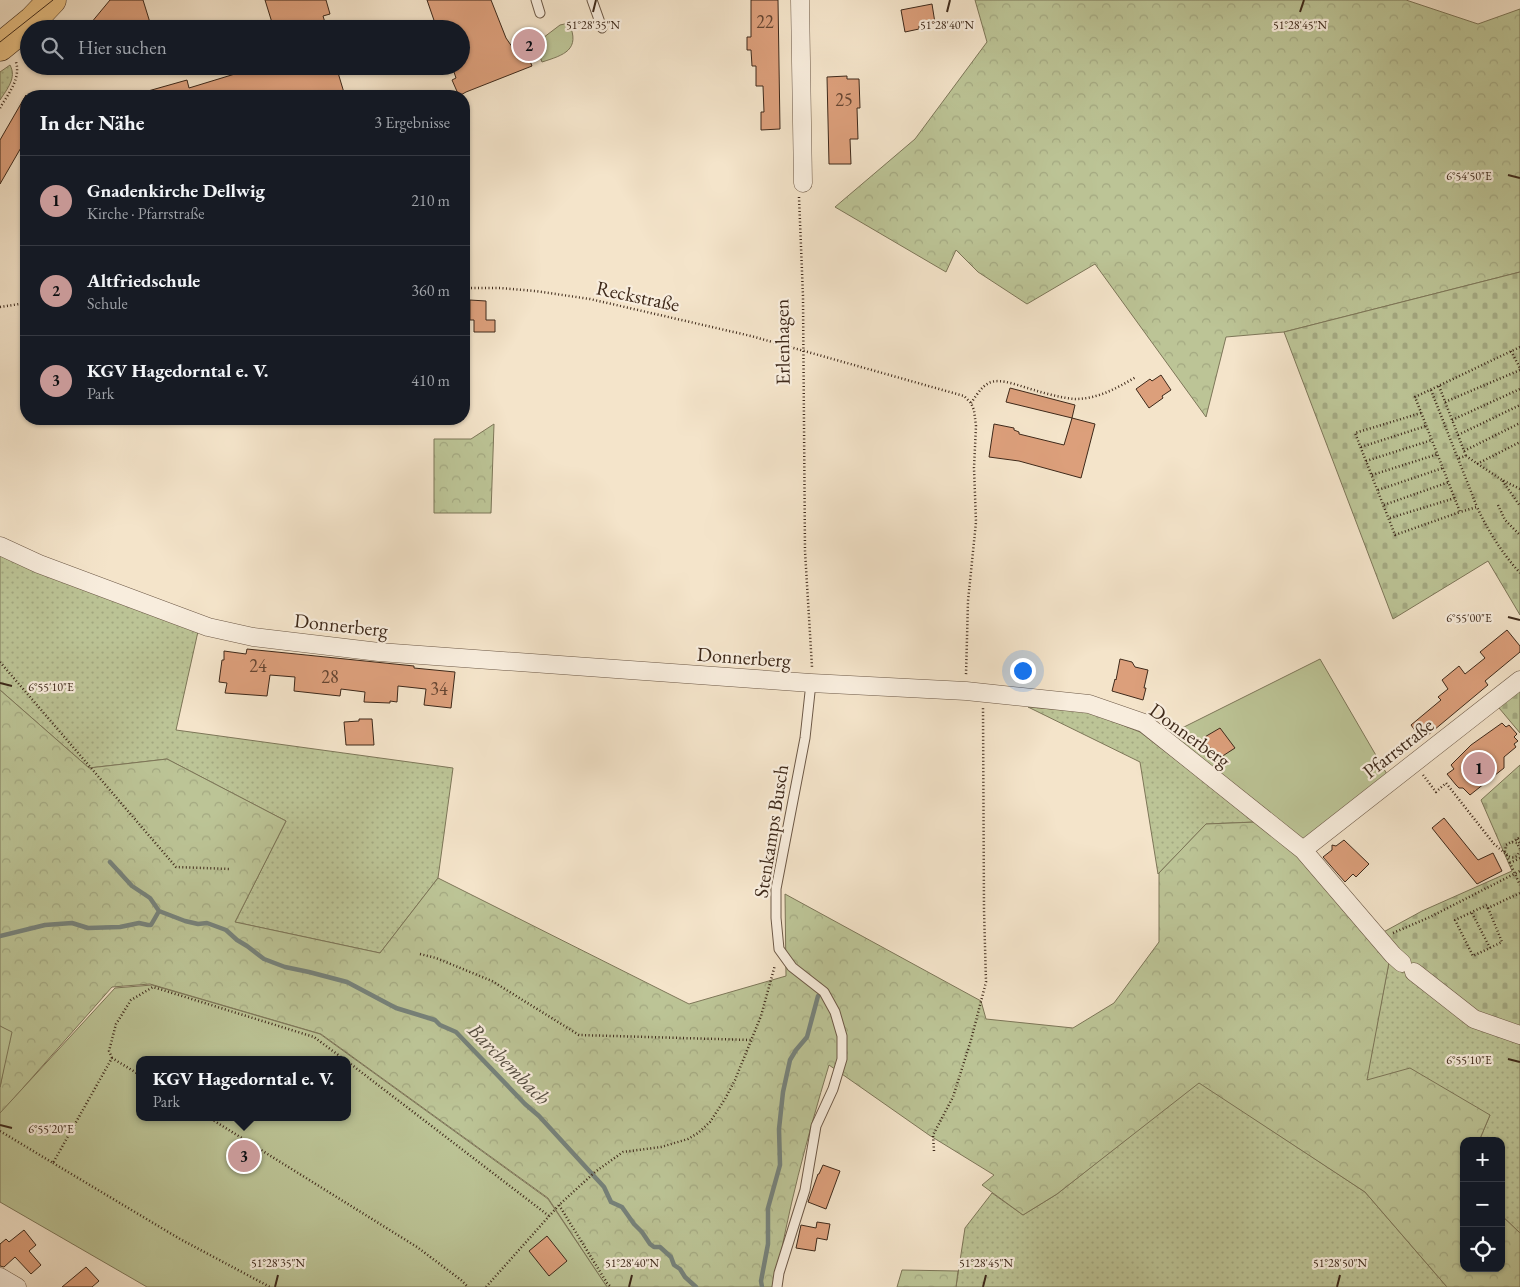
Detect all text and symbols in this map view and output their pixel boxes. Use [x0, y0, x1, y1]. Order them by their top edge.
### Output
house number: 22 [756, 10, 774, 33]
text: 51°28'35"N [566, 17, 620, 33]
text: 51°28'40"N [920, 17, 974, 33]
text: 51°28'45"N [1273, 17, 1327, 33]
search box [20, 20, 470, 75]
pin: 2 [513, 26, 545, 64]
icon: search [38, 34, 66, 62]
text: Hier suchen [78, 35, 167, 60]
house number: 25 [835, 88, 853, 111]
text: In der Nähe [40, 109, 145, 136]
text: 3 Ergebnisse [374, 112, 450, 133]
text: 6°54'50"E [1446, 168, 1492, 184]
text: Gnadenkirche Dellwig [87, 178, 265, 203]
text: 1 [52, 190, 60, 211]
text: 210 m [411, 190, 450, 211]
text: Kirche · Pfarrstraße [87, 203, 205, 224]
text: Altfriedschule [87, 268, 200, 293]
street label: Reckstraße [594, 274, 682, 318]
text: 2 [52, 280, 60, 301]
text: 360 m [411, 280, 450, 301]
text: Schule [87, 293, 128, 314]
street label: Erlenhagen [768, 298, 796, 385]
text: KGV Hagedorntal e. V. [87, 358, 268, 383]
text: 3 [52, 370, 60, 391]
text: 410 m [411, 370, 450, 391]
text: Park [87, 383, 114, 404]
street label: Donnerberg [293, 607, 389, 643]
text: 6°55'00"E [1446, 610, 1492, 626]
street label: Donnerberg [696, 641, 792, 673]
house number: 24 [249, 654, 267, 677]
your location [1010, 658, 1036, 684]
house number: 28 [321, 665, 339, 688]
house number: 34 [430, 677, 448, 700]
text: 6°55'10"E [28, 679, 74, 695]
street label: Donnerberg [1144, 697, 1236, 773]
street label: Pfarrstraße [1357, 712, 1439, 784]
pin: 1 [1463, 749, 1495, 787]
street label: Stenkamps Busch [748, 762, 794, 900]
water label: Barchembach [462, 1016, 556, 1111]
text: 6°55'10"E [1446, 1052, 1492, 1068]
popup [136, 1056, 351, 1121]
text: KGV Hagedorntal e. V. [153, 1066, 334, 1091]
text: Park [153, 1091, 180, 1112]
text: 6°55'20"E [28, 1121, 74, 1137]
pin: 3 [228, 1137, 260, 1175]
map controls [1460, 1137, 1505, 1272]
button: + [1460, 1137, 1505, 1182]
button: − [1460, 1182, 1505, 1227]
button: locate [1460, 1227, 1505, 1272]
text: 51°28'35"N [251, 1255, 305, 1271]
text: 51°28'40"N [605, 1255, 659, 1271]
text: 51°28'45"N [959, 1255, 1013, 1271]
text: 51°28'50"N [1313, 1255, 1367, 1271]

